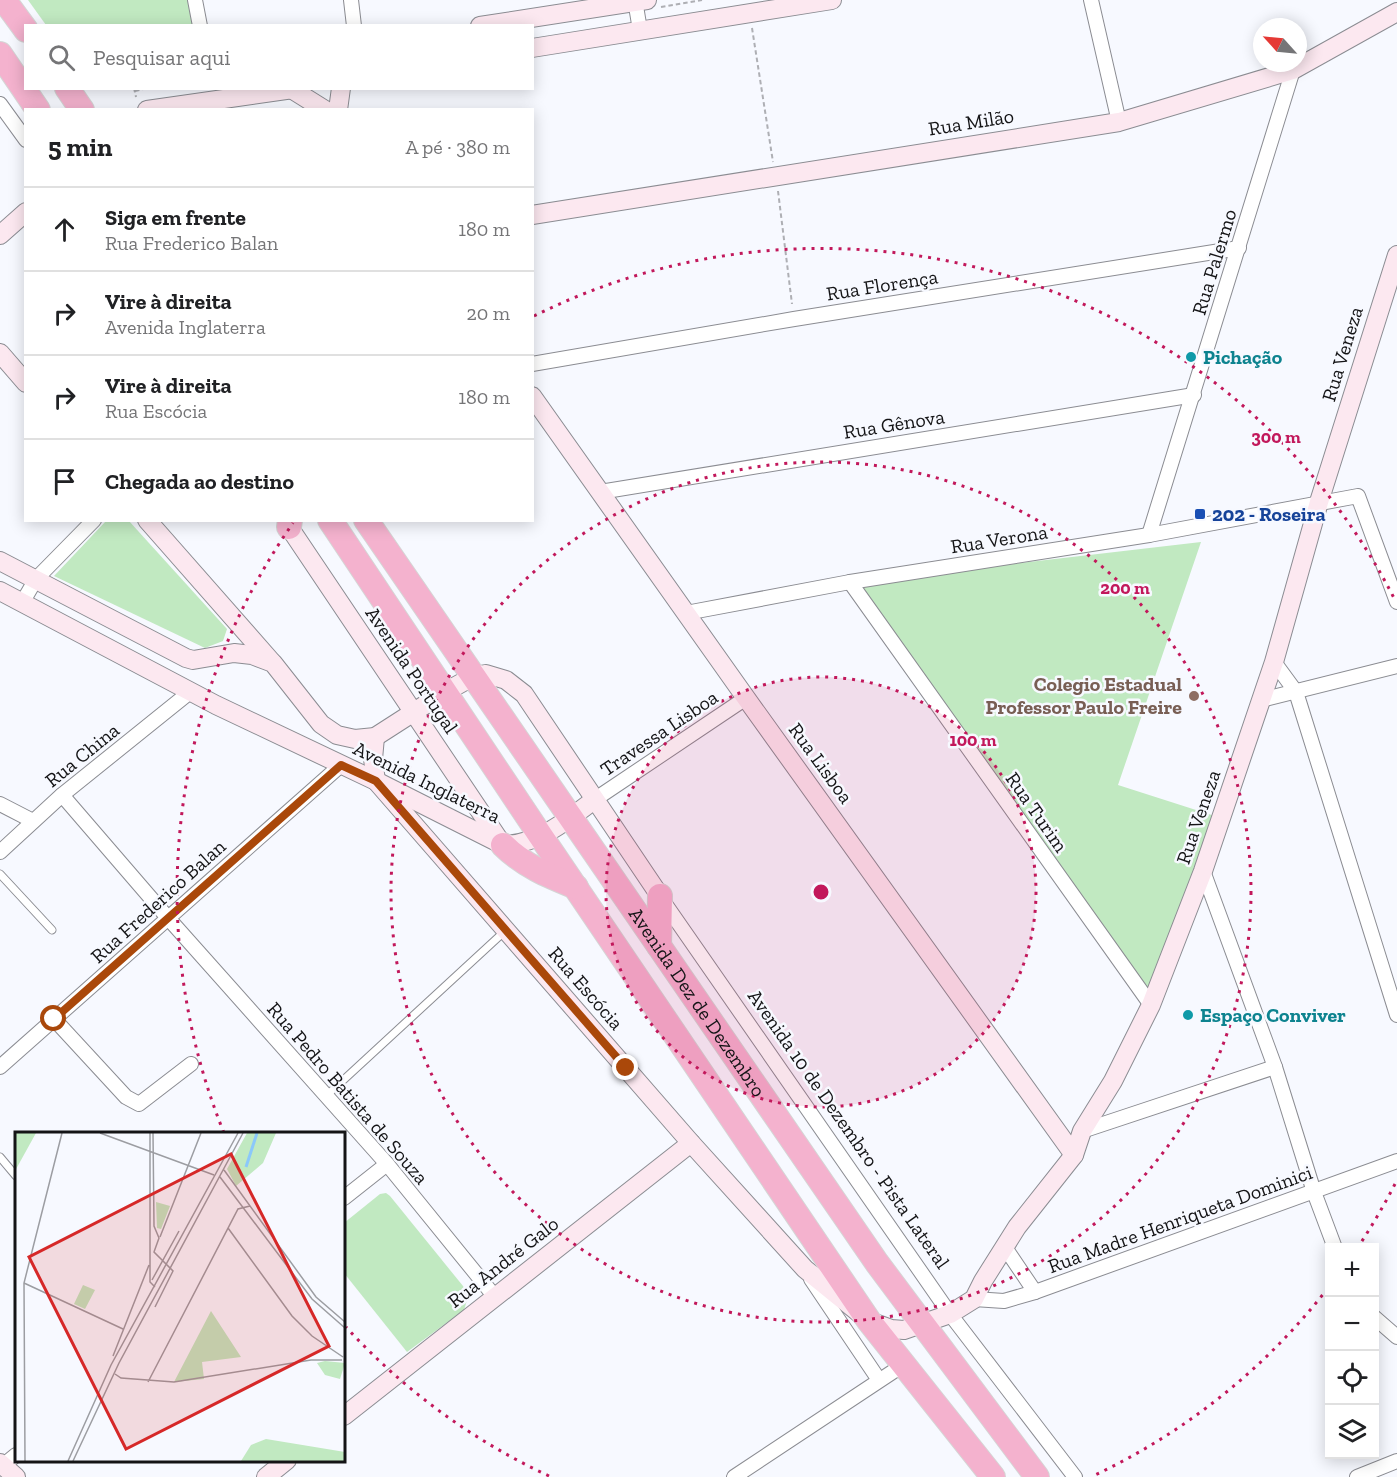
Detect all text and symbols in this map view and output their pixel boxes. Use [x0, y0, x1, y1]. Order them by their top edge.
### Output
north arrow [1253, 18, 1307, 72]
search box [24, 24, 534, 90]
icon: search [45, 41, 78, 74]
text: Pesquisar aqui [93, 44, 230, 71]
street label: Rua Milão [927, 103, 1015, 141]
text: 5 min [48, 131, 112, 163]
text: A pé · 380 m [405, 135, 510, 159]
text: Siga em frente [105, 204, 246, 231]
street label: Rua Palermo [1187, 206, 1241, 318]
icon: ahead [48, 213, 81, 246]
text: 180 m [458, 217, 510, 241]
text: Rua Frederico Balan [105, 231, 278, 255]
street label: Rua Florença [824, 264, 940, 306]
text: Vire à direita [105, 288, 232, 315]
icon: right [48, 297, 81, 330]
text: 20 m [466, 301, 510, 325]
street label: Rua Veneza [1316, 303, 1368, 404]
text: Avenida Inglaterra [105, 315, 266, 339]
place label: Pichação [1203, 345, 1283, 369]
marker: Pichação [1184, 350, 1198, 364]
text: Vire à direita [105, 372, 232, 399]
icon: right [48, 381, 81, 414]
text: 180 m [458, 385, 510, 409]
text: Rua Escócia [105, 399, 207, 423]
street label: Rua Gênova [842, 404, 947, 444]
text: 300 m [1251, 426, 1301, 448]
icon: arrive [48, 465, 81, 498]
text: Chegada ao destino [105, 468, 294, 495]
place label: 202 - Roseira [1212, 502, 1326, 526]
marker: 202 - Roseira [1193, 507, 1207, 521]
street label: Rua Verona [949, 519, 1050, 559]
text: 200 m [1100, 577, 1150, 599]
street label: Avenida Portugal [361, 602, 463, 738]
place label: Colegio Estadual Professor Paulo Freire [985, 672, 1182, 719]
street label: Travessa Lisboa [596, 685, 723, 781]
marker: Colegio Estadual Professor Paulo Freire [1187, 689, 1201, 703]
street label: Rua China [40, 718, 124, 792]
street label: Rua Lisboa [784, 718, 858, 808]
text: 100 m [949, 729, 997, 751]
street label: Avenida Inglaterra [350, 736, 505, 828]
street label: Rua Veneza [1171, 766, 1225, 867]
street label: Rua Turim [1001, 767, 1074, 857]
street label: Rua Frederico Balan [86, 834, 231, 968]
centre of rings [811, 882, 831, 902]
street label: Avenida Dez de Dezembro [624, 903, 771, 1101]
street label: Rua Escócia [543, 942, 629, 1035]
street label: Avenida 10 de Dezembro - Pista Lateral [743, 985, 955, 1273]
street label: Rua Pedro Batista de Souza [262, 997, 434, 1189]
place label: Espaço Conviver [1200, 1003, 1346, 1027]
route start [40, 1005, 66, 1031]
marker: Espaço Conviver [1181, 1008, 1195, 1022]
route end [612, 1054, 638, 1080]
inset map [15, 1132, 345, 1462]
street label: Rua Madre Henriqueta Dominici [1044, 1160, 1316, 1278]
street label: Rua André Galo [443, 1211, 563, 1313]
map controls [1325, 1243, 1379, 1459]
button: + [1325, 1243, 1379, 1297]
button: − [1325, 1297, 1379, 1351]
button: locate [1325, 1351, 1379, 1405]
button: layers [1325, 1405, 1379, 1459]

